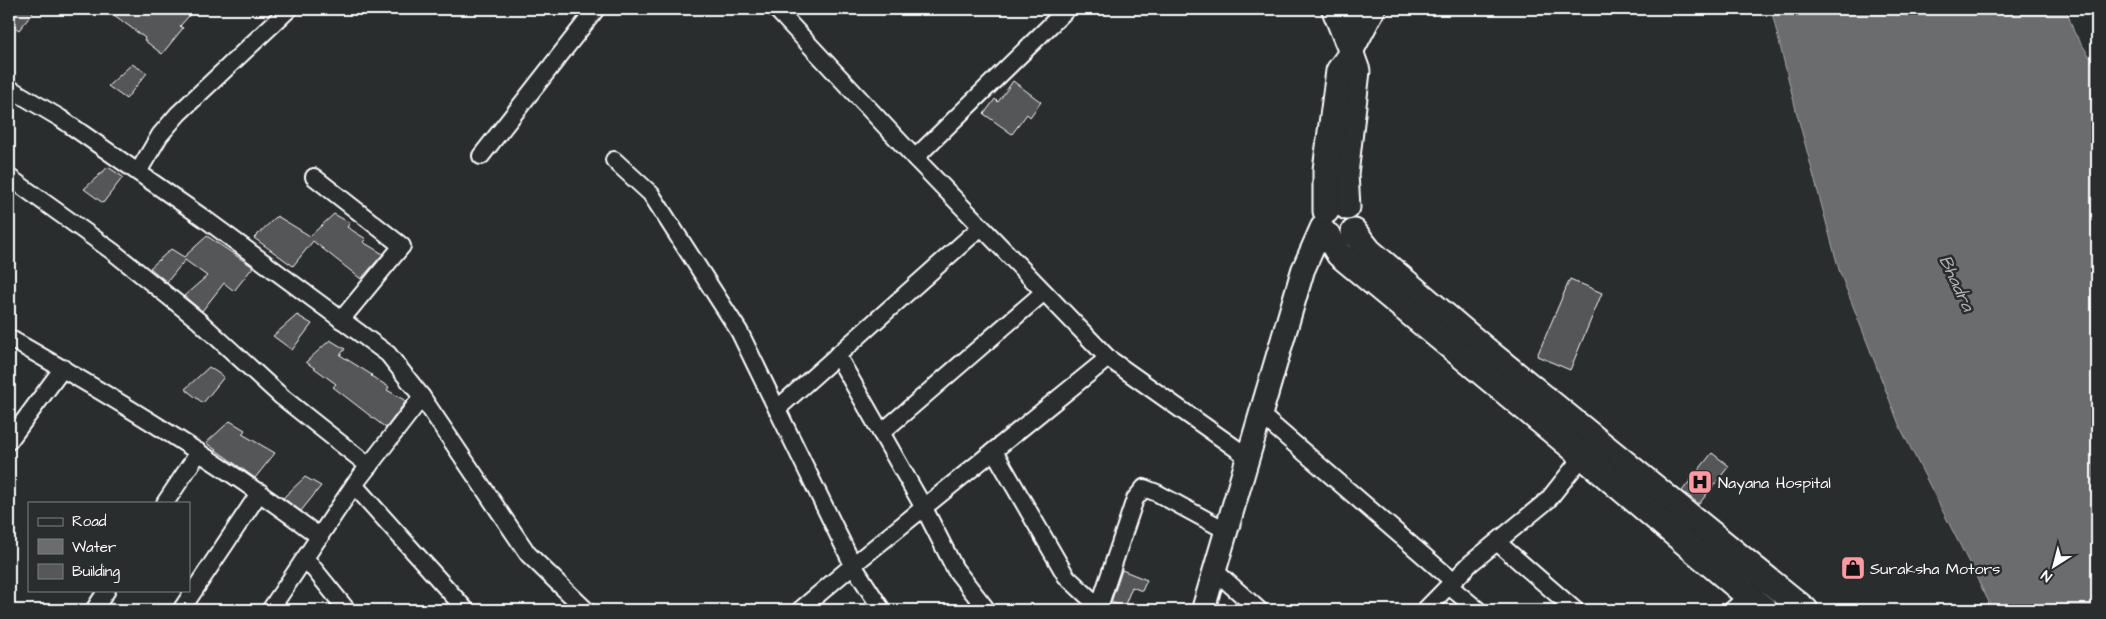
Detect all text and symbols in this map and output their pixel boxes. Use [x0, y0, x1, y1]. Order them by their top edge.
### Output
water label: Bhadra [1933, 251, 1981, 316]
hospital icon: Nayana Hospital [1687, 469, 1713, 495]
place label: Nayana Hospital [1718, 472, 1831, 495]
legend [28, 502, 190, 592]
text: Road [72, 511, 107, 532]
text: Water [72, 537, 116, 558]
north arrow [2028, 542, 2078, 592]
shop icon: Suraksha Motors [1840, 555, 1866, 581]
place label: Suraksha Motors [1870, 558, 2000, 580]
text: Building [72, 561, 120, 583]
text: N [2037, 565, 2056, 586]

